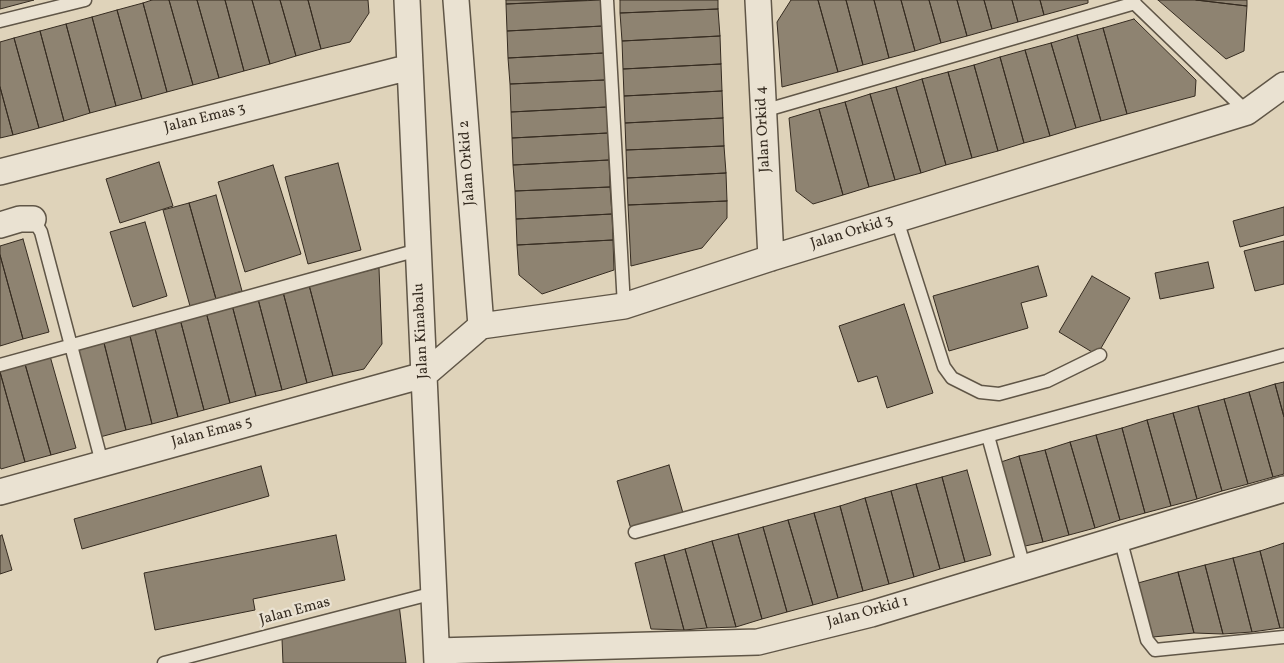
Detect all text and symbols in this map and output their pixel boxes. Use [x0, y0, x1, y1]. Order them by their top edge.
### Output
street label: Jalan Orkid 4 [753, 85, 775, 173]
street label: Jalan Emas 3 [162, 100, 248, 138]
street label: Jalan Orkid 2 [456, 120, 480, 206]
street label: Jalan Orkid 3 [809, 212, 895, 254]
street label: Jalan Kinabalu [410, 283, 434, 379]
street label: Jalan Emas 5 [170, 414, 254, 452]
street label: Jalan Orkid 1 [825, 593, 911, 633]
street label: Jalan Emas [258, 594, 332, 630]

